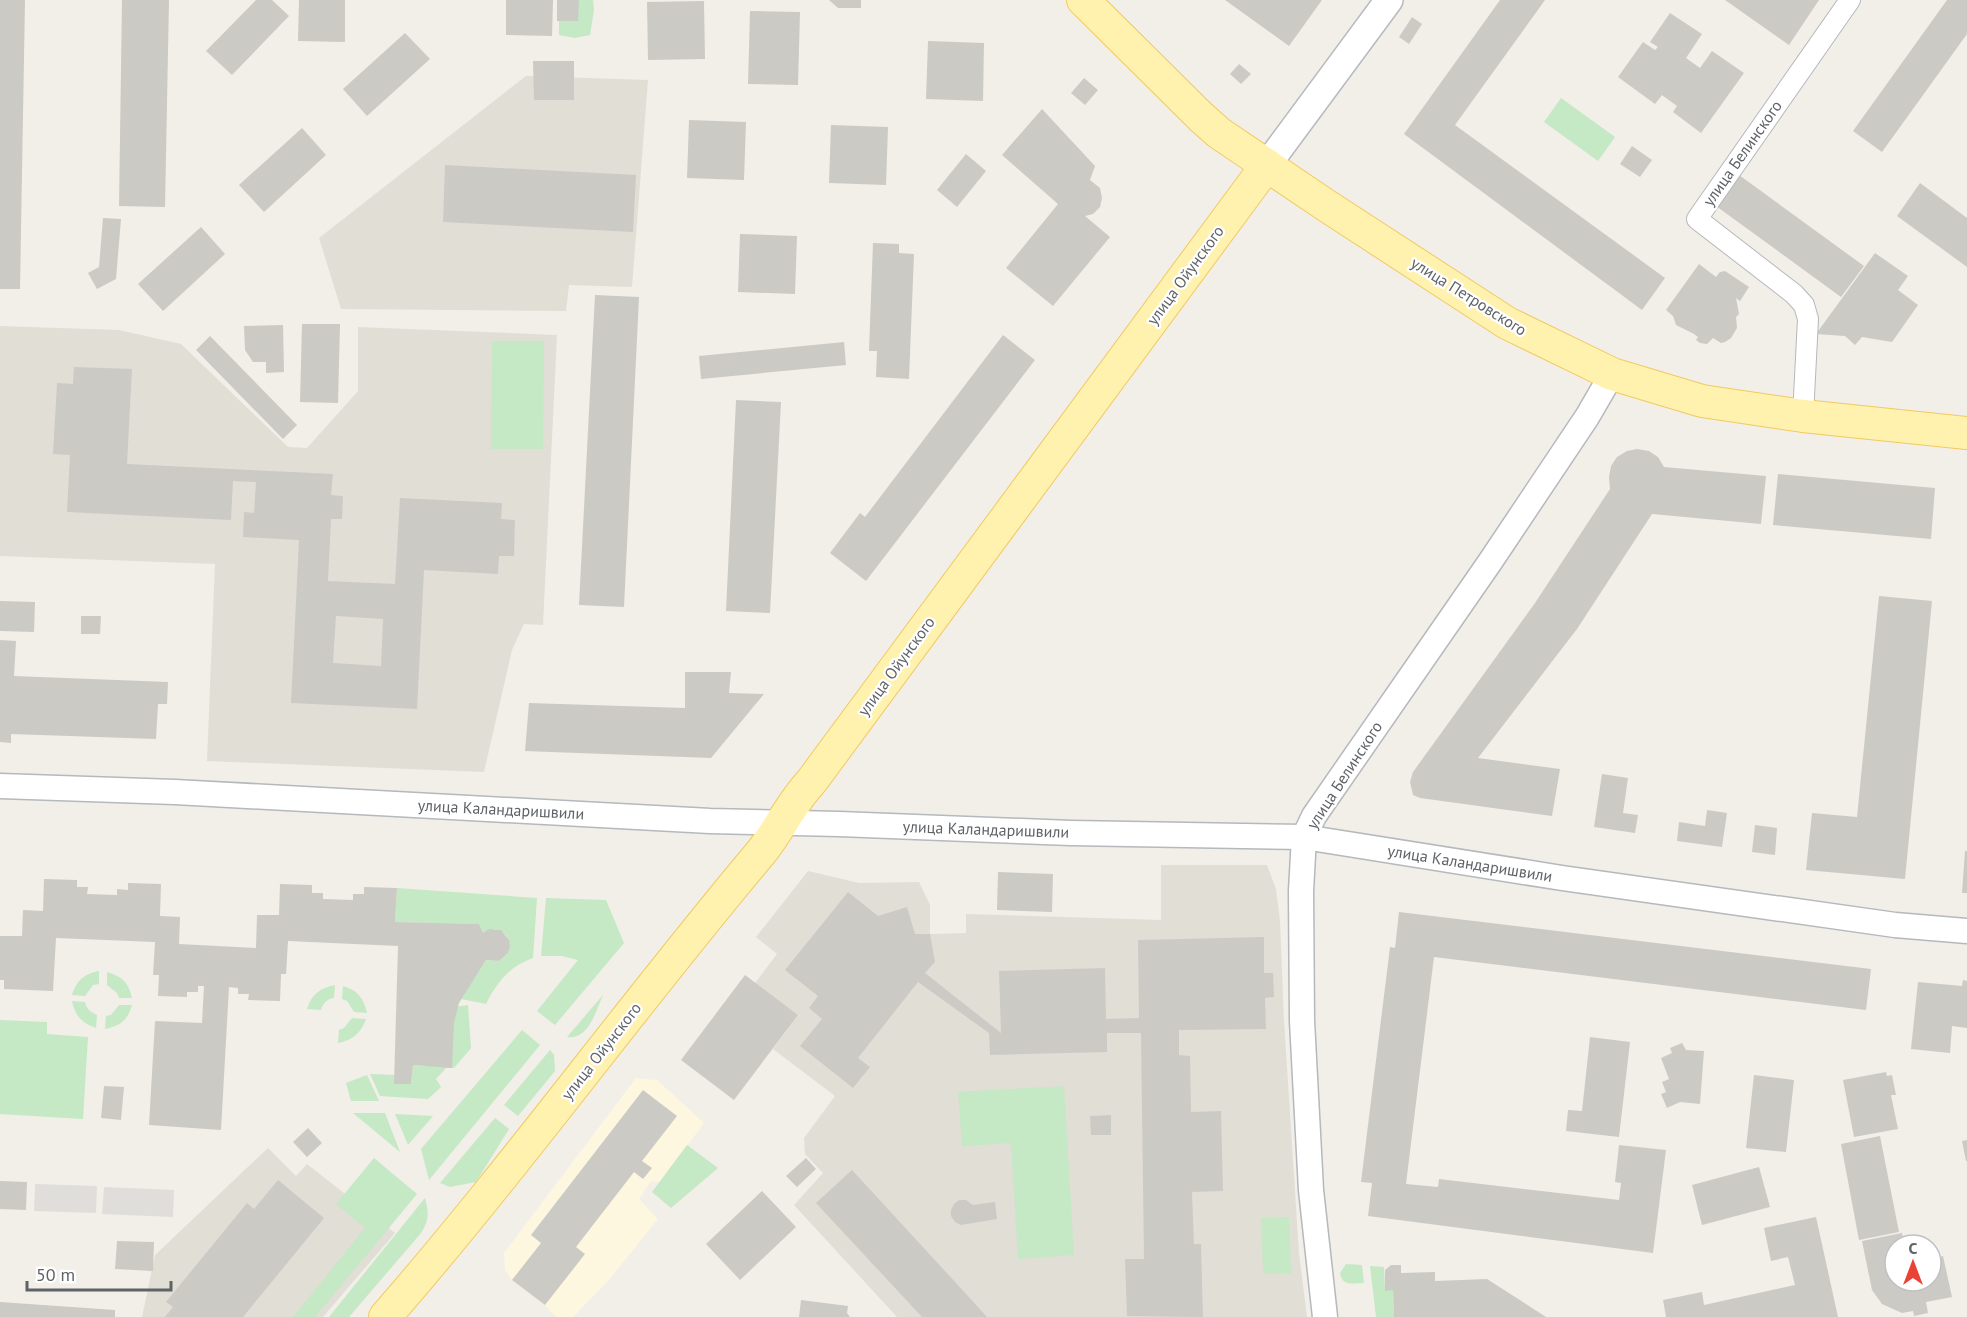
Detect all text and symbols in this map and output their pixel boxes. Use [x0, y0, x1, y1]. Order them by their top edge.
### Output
street label: улица Белинского [1698, 96, 1786, 210]
street label: улица Ойунского [1142, 221, 1228, 329]
street label: улица Петровского [1407, 252, 1531, 340]
street label: улица Ойунского [853, 612, 939, 720]
street label: улица Белинского [1302, 717, 1386, 833]
street label: улица Каландаришвили [417, 795, 585, 823]
street label: улица Каландаришвили [902, 816, 1070, 842]
street label: улица Каландаришвили [1386, 840, 1554, 886]
street label: улица Ойунского [557, 998, 645, 1104]
north arrow [1883, 1233, 1943, 1293]
text: С [1909, 1238, 1918, 1258]
scale bar [27, 1254, 171, 1292]
text: 50 m [36, 1263, 75, 1286]

